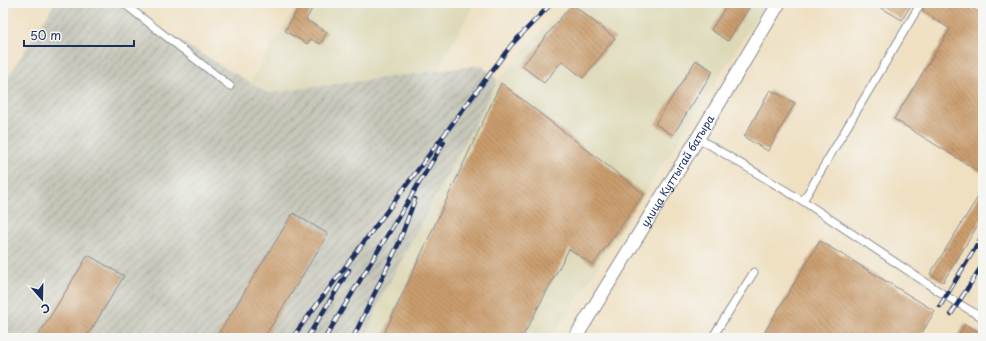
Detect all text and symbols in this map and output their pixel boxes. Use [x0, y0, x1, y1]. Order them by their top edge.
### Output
scale bar [24, 22, 134, 48]
text: 50 m [30, 26, 61, 44]
street label: улица Куттыгай батыра [636, 111, 718, 230]
north arrow [22, 279, 62, 319]
text: С [39, 299, 52, 318]

